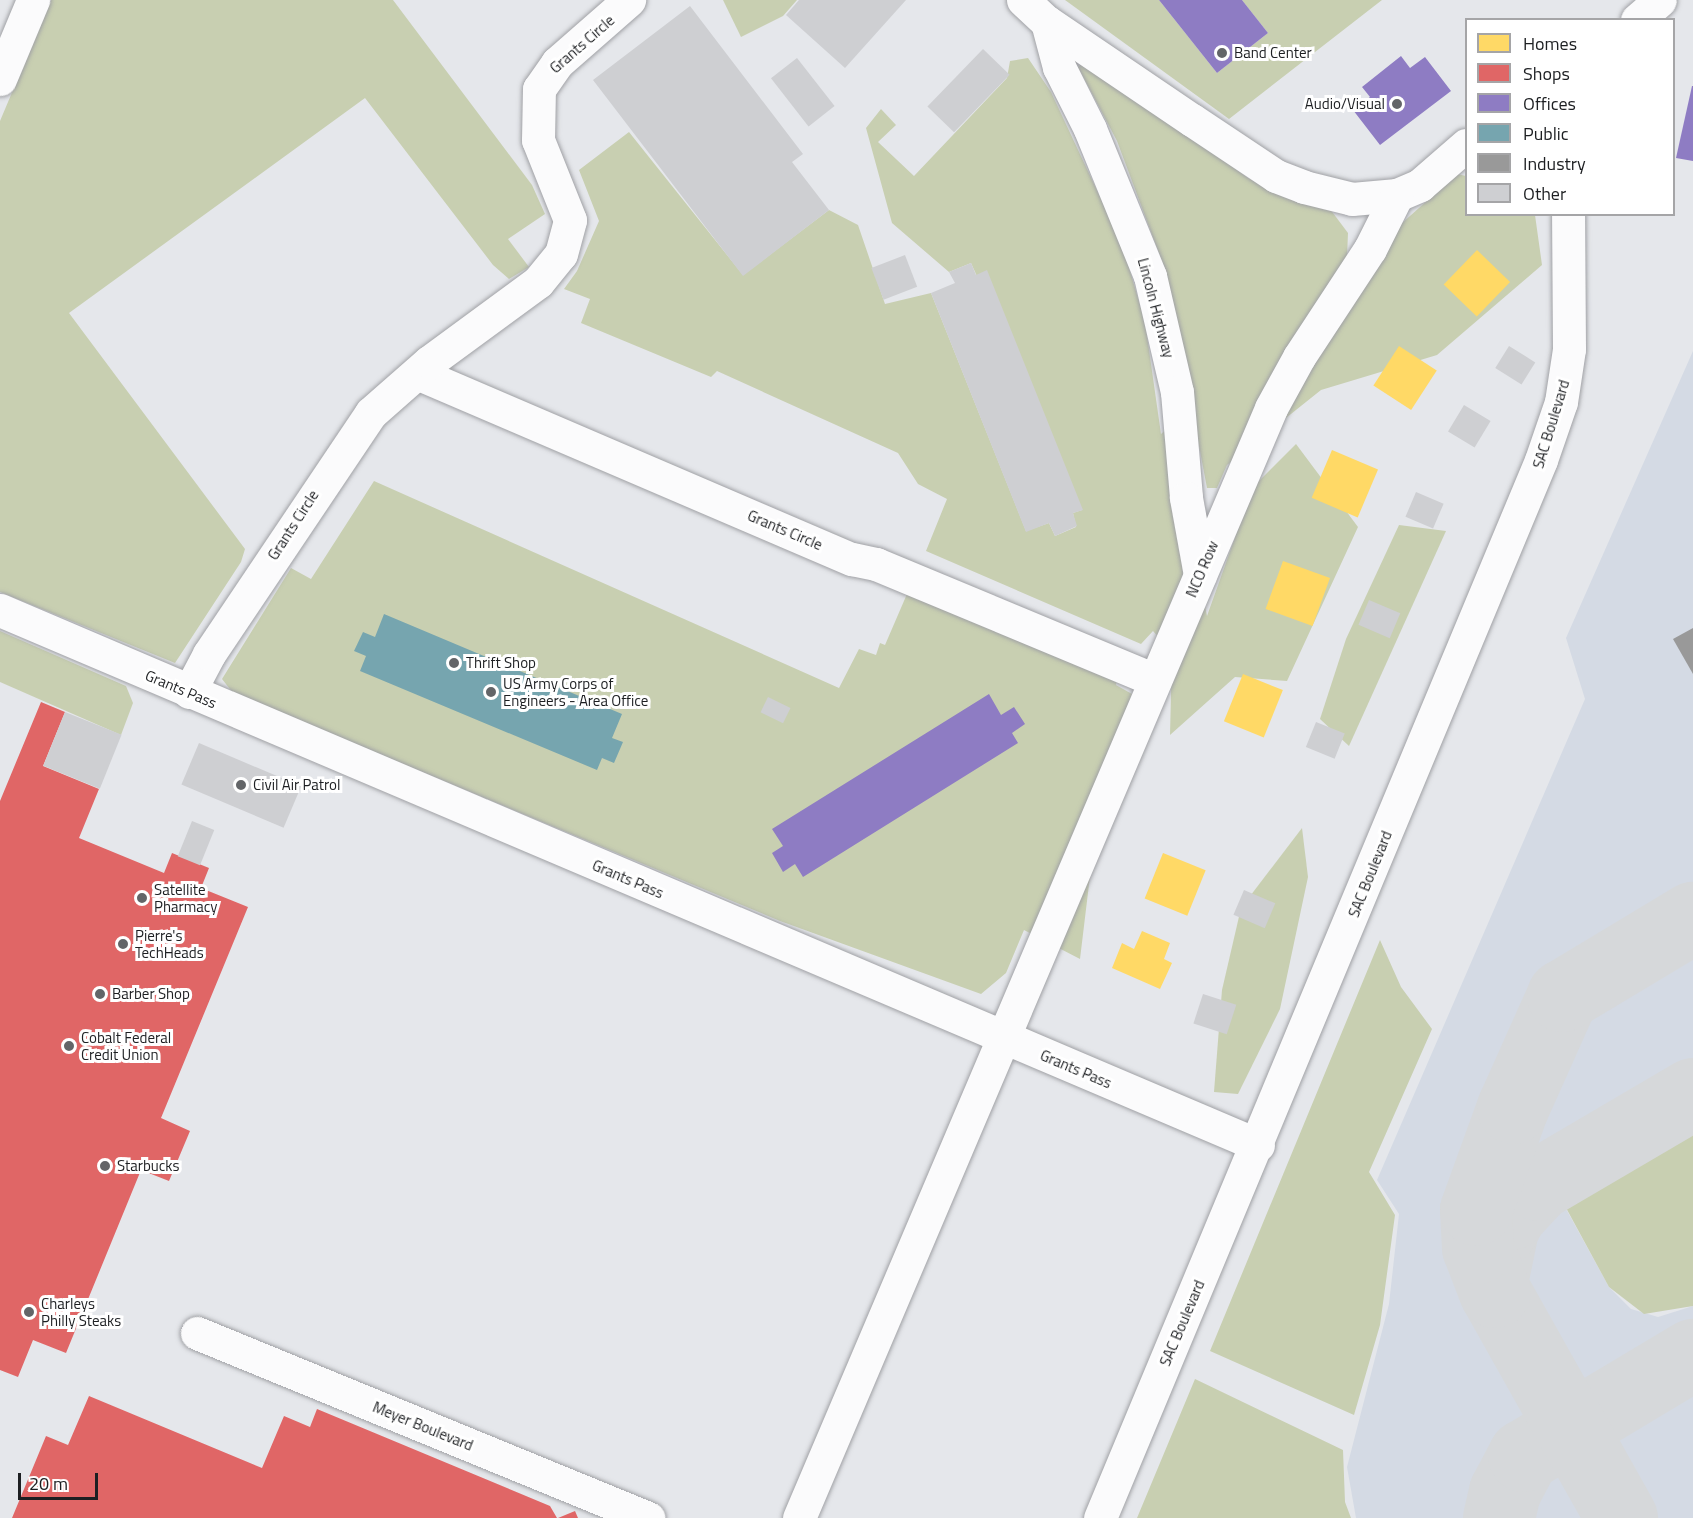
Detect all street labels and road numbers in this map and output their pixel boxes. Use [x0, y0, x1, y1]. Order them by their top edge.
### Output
street label: Grants Circle [546, 11, 618, 77]
street label: Lincoln Highway [1134, 256, 1178, 360]
street label: SAC Boulevard [1529, 377, 1573, 471]
street label: Grants Circle [264, 487, 322, 563]
street label: Grants Circle [745, 506, 825, 554]
street label: NCO Row [1182, 538, 1222, 600]
street label: Grants Pass [143, 666, 219, 712]
street label: SAC Boulevard [1344, 828, 1396, 920]
street label: Grants Pass [590, 856, 666, 902]
street label: Grants Pass [1038, 1046, 1114, 1092]
street label: SAC Boulevard [1156, 1277, 1208, 1369]
street label: Meyer Boulevard [370, 1398, 476, 1454]

